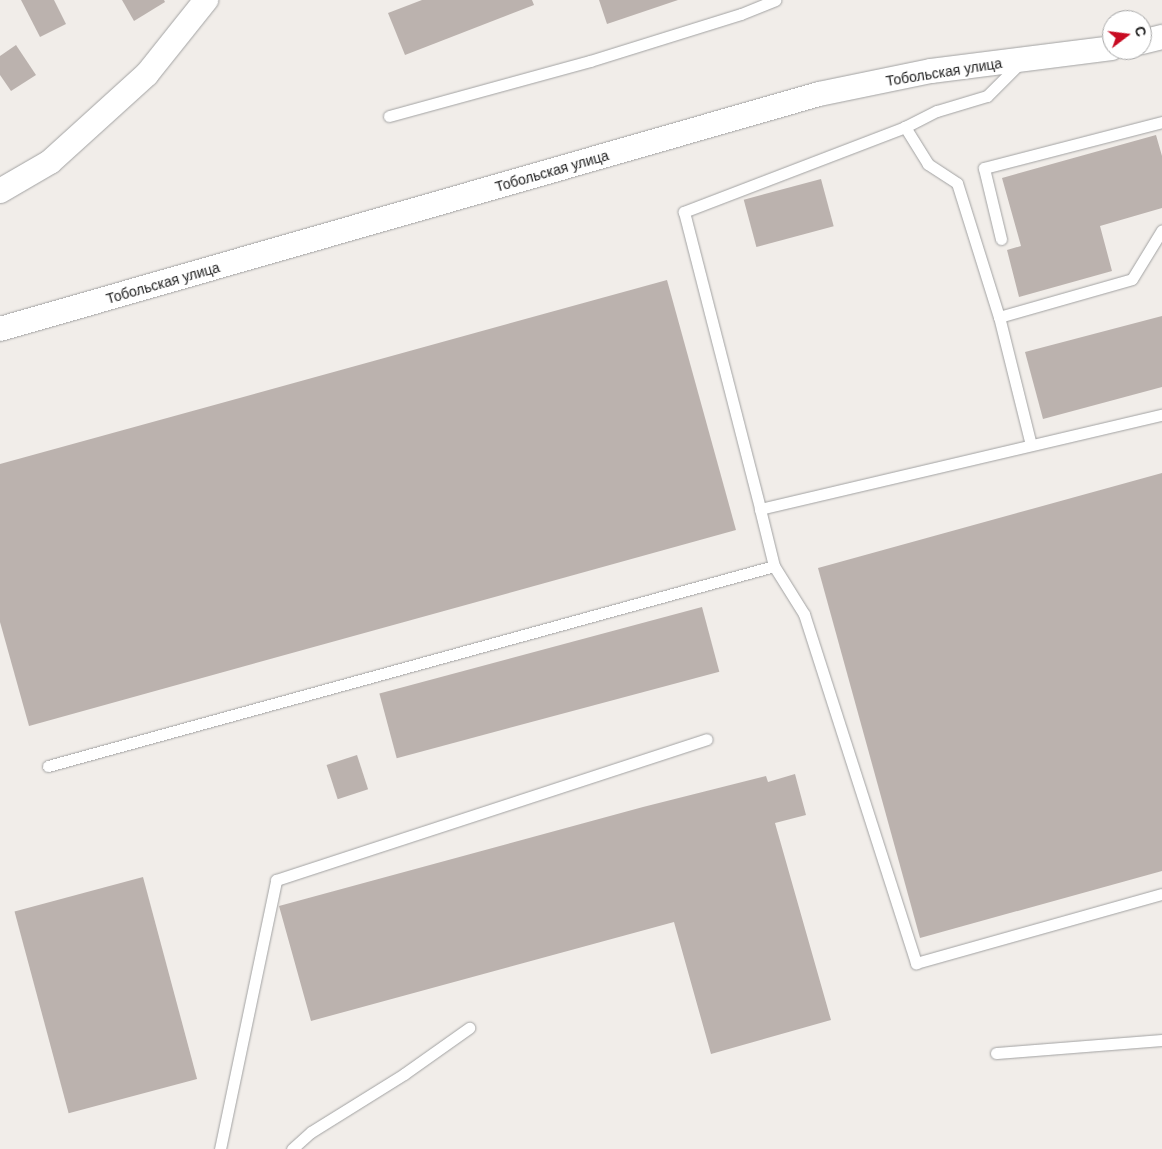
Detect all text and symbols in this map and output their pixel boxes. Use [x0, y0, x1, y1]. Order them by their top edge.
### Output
north arrow [1102, 10, 1152, 60]
text: С [1131, 24, 1150, 38]
street label: Тобольская улица [885, 55, 1003, 89]
street label: Тобольская улица [493, 147, 611, 195]
street label: Тобольская улица [104, 259, 222, 307]

